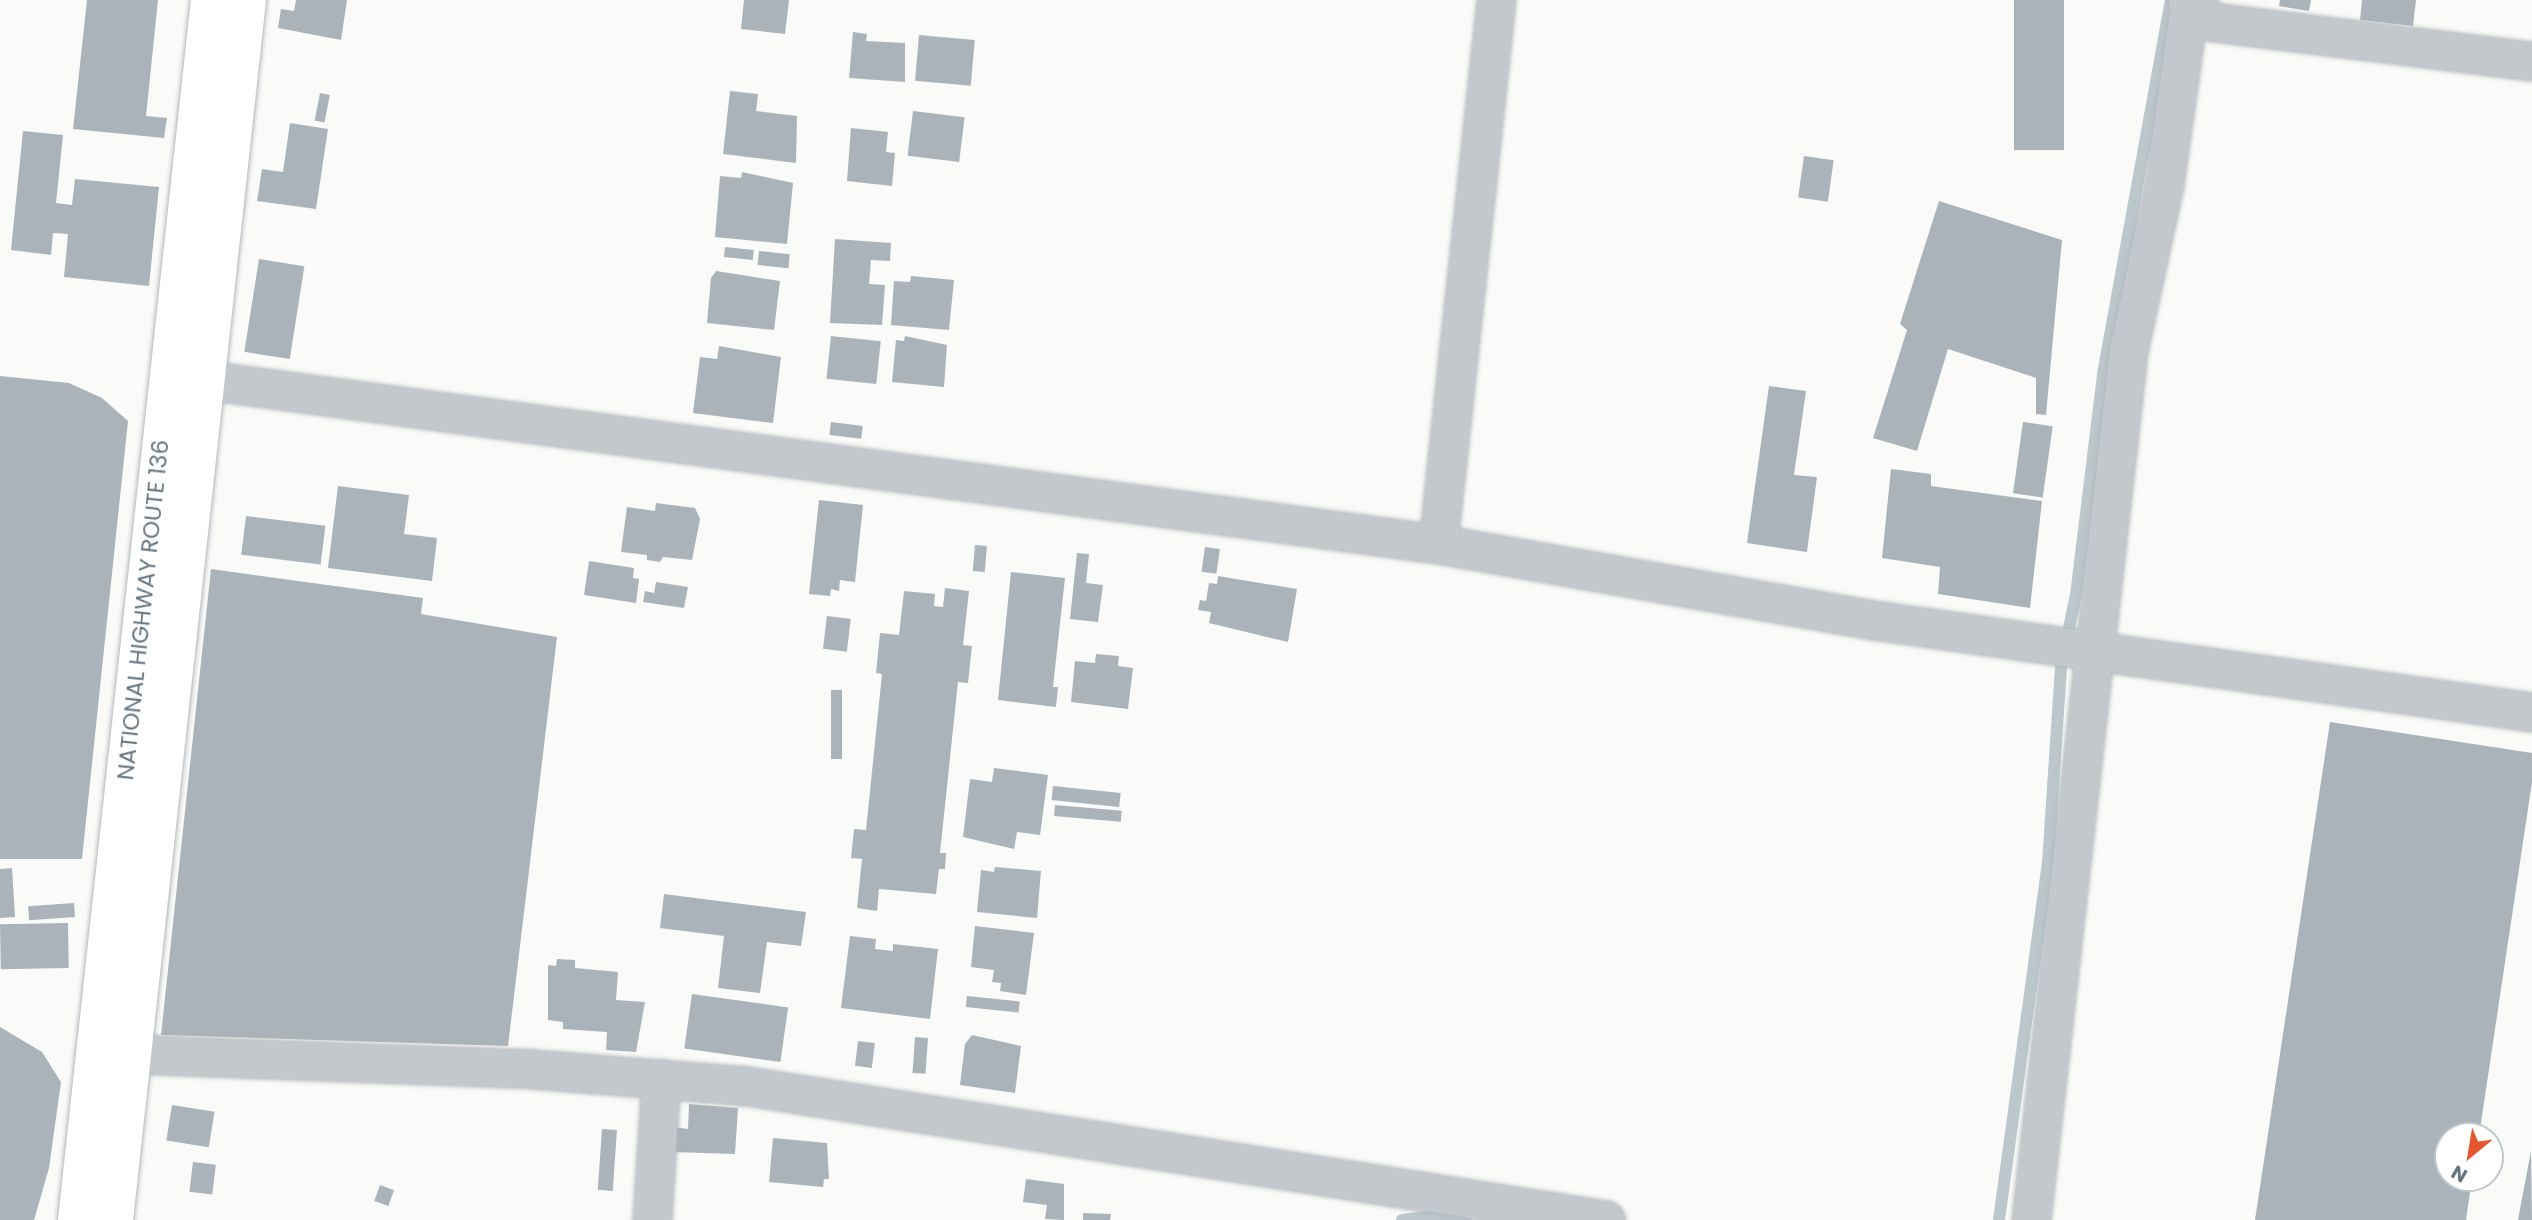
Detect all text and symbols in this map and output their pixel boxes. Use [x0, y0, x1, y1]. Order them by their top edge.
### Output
street label: NATIONAL HIGHWAY ROUTE 136 [111, 439, 175, 781]
north arrow [2434, 1122, 2504, 1192]
text: N [2446, 1159, 2472, 1189]

